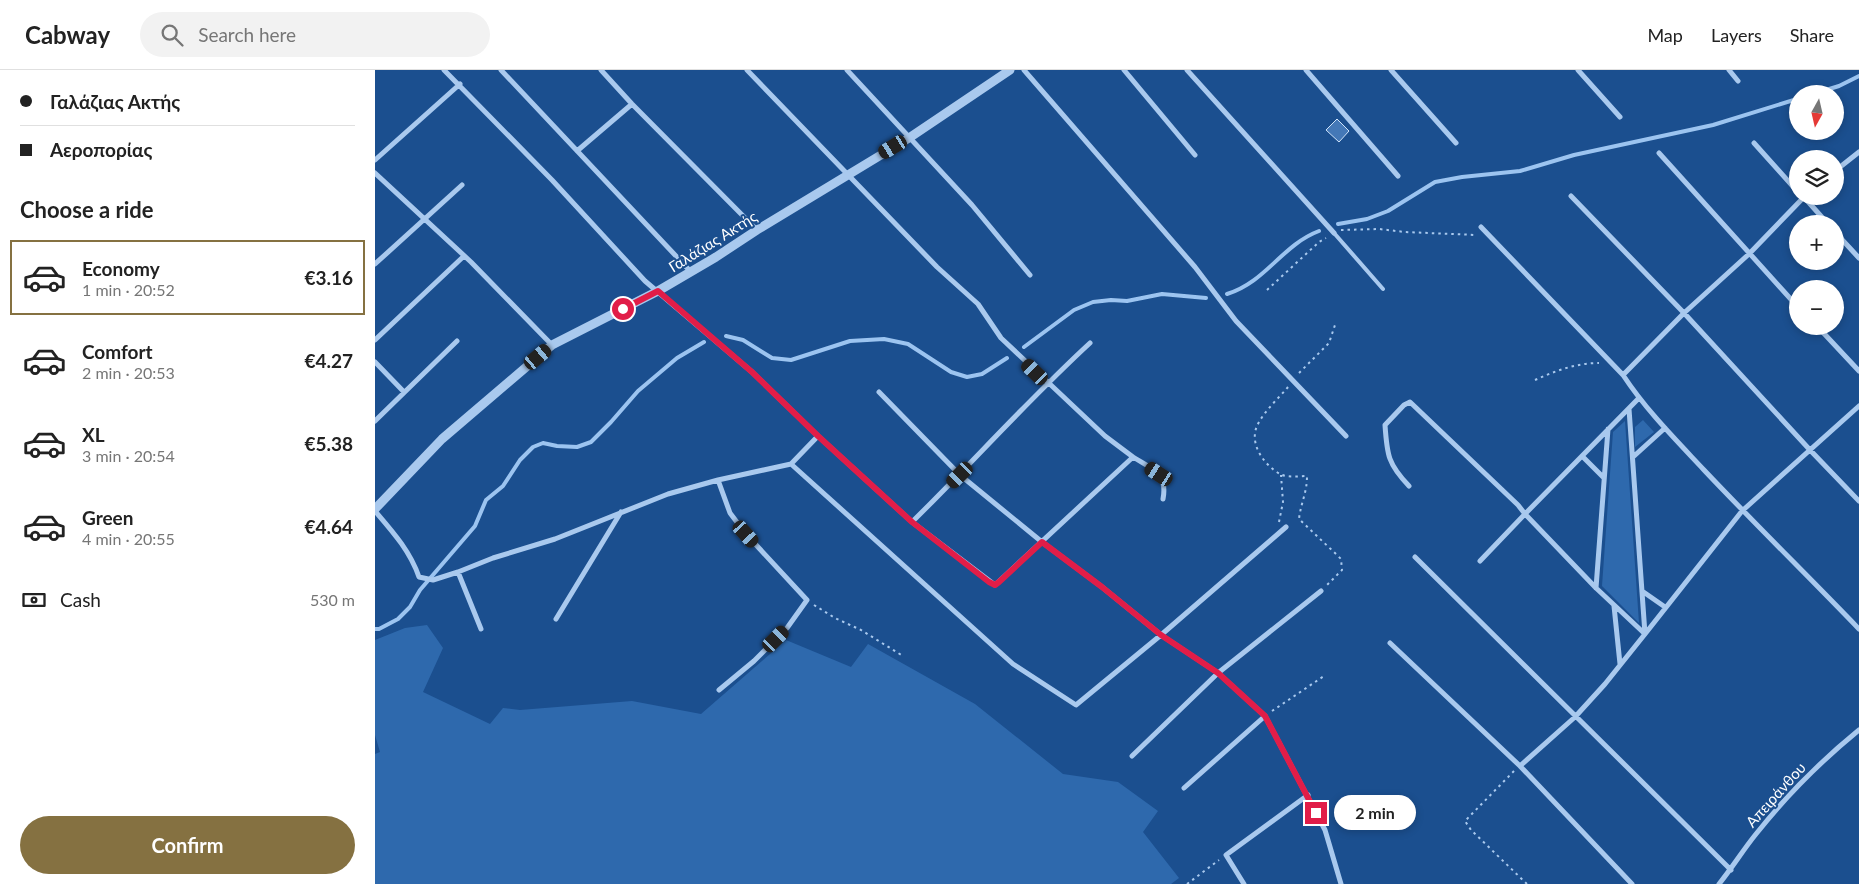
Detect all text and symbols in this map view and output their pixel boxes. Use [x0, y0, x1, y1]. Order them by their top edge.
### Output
search box [140, 12, 490, 57]
text: Cabway [25, 20, 110, 49]
icon: search [158, 21, 186, 49]
text: Search here [198, 23, 296, 46]
text: Map [1647, 24, 1683, 46]
text: Layers [1711, 24, 1762, 46]
text: Share [1790, 24, 1834, 46]
north arrow [1789, 85, 1844, 140]
map controls [1789, 85, 1844, 335]
text: Γαλάζιας Ακτής [50, 90, 180, 113]
car [876, 133, 909, 161]
text: Αεροπορίας [50, 138, 153, 161]
button: layers [1789, 150, 1844, 205]
text: Choose a ride [20, 196, 154, 223]
street label: Γαλάζιας Ακτής [665, 207, 760, 275]
button: + [1789, 215, 1844, 270]
icon: car [22, 255, 67, 300]
text: Economy [82, 257, 160, 280]
text: €3.16 [304, 266, 353, 289]
text: 1 min · 20:52 [82, 280, 175, 299]
button: − [1789, 280, 1844, 335]
route start [612, 298, 634, 320]
icon: car [22, 338, 67, 383]
text: Comfort [82, 340, 153, 363]
car [521, 342, 554, 372]
text: €4.27 [304, 349, 353, 372]
car [1018, 356, 1051, 388]
text: 2 min · 20:53 [82, 363, 175, 382]
icon: car [22, 421, 67, 466]
text: XL [82, 423, 105, 446]
text: €5.38 [304, 432, 353, 455]
text: 3 min · 20:54 [82, 446, 175, 465]
car [944, 459, 975, 491]
car [1142, 460, 1175, 488]
icon: car [22, 504, 67, 549]
text: Green [82, 506, 133, 529]
text: €4.64 [304, 515, 353, 538]
car [730, 518, 761, 550]
text: 4 min · 20:55 [82, 529, 175, 548]
icon: cash [20, 586, 48, 614]
text: Cash [60, 588, 101, 611]
text: 530 m [310, 590, 355, 609]
car [760, 623, 791, 655]
street label: Απειράνθου [1742, 758, 1809, 830]
callout: 2 min [1333, 796, 1416, 830]
route end [1305, 802, 1327, 824]
text: 2 min [1355, 803, 1395, 822]
button: Confirm [20, 816, 355, 874]

